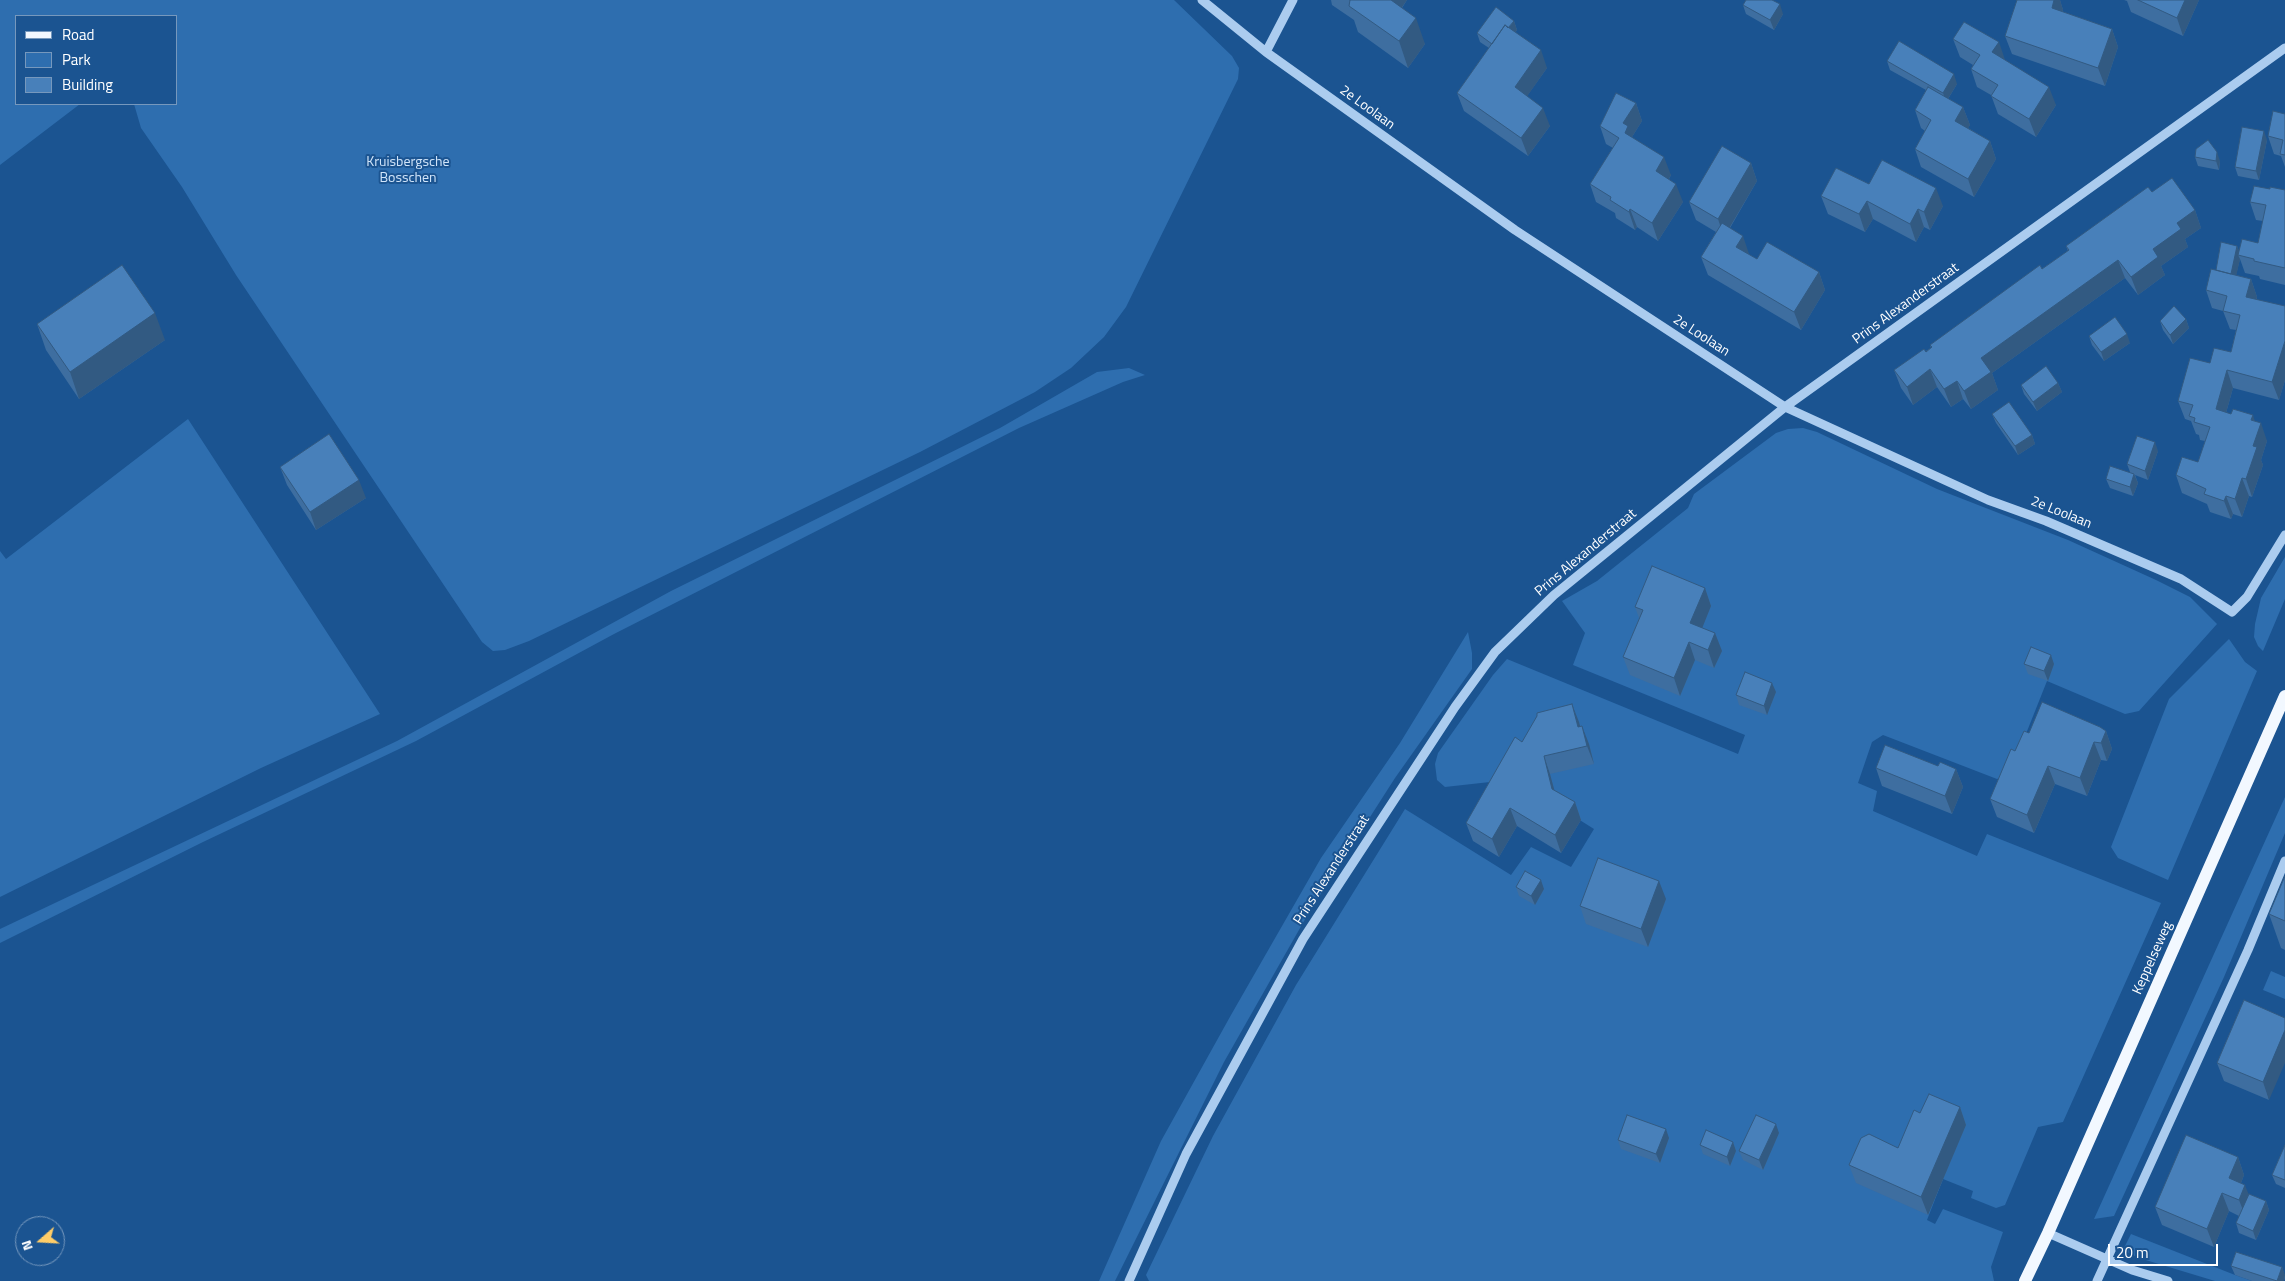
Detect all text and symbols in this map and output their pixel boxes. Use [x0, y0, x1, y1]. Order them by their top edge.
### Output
legend [15, 15, 178, 105]
text: Road [62, 23, 94, 46]
text: Park [62, 48, 91, 71]
text: Building [62, 73, 113, 96]
street label: 2e Loolaan [1336, 82, 1398, 134]
park label: Kruisbergsche Bosschen [366, 155, 450, 188]
street label: Prins Alexanderstraat [1850, 260, 1962, 348]
street label: 2e Loolaan [1670, 311, 1732, 361]
street label: 2e Loolaan [2028, 493, 2094, 533]
street label: Prins Alexanderstraat [1532, 506, 1640, 600]
street label: Prins Alexanderstraat [1290, 812, 1374, 928]
street label: Keppelseweg [2129, 919, 2177, 997]
north arrow [15, 1216, 65, 1266]
scale bar [2110, 1234, 2220, 1266]
text: N [15, 1238, 38, 1254]
text: 20 m [2116, 1241, 2149, 1264]

